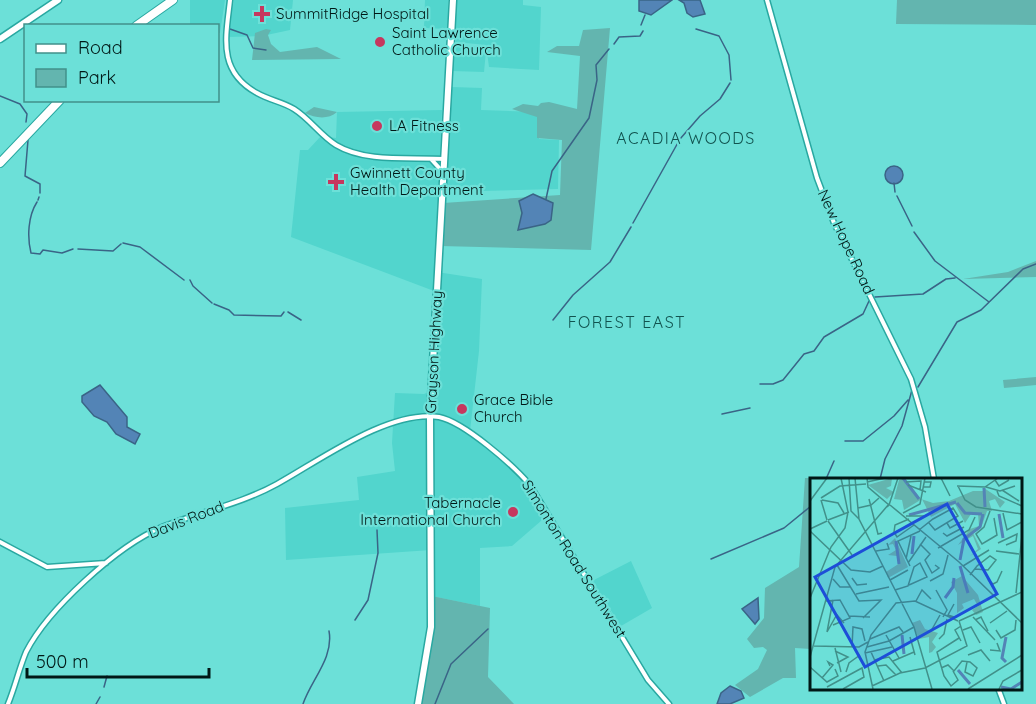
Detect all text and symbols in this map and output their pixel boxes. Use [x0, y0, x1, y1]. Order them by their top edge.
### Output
place label: SummitRidge Hospital [276, 4, 429, 23]
marker: SummitRidge Hospital [253, 5, 271, 23]
place label: Saint Lawrence Catholic Church [392, 23, 501, 59]
legend [24, 24, 219, 102]
marker: Saint Lawrence Catholic Church [373, 35, 387, 49]
text: Road [78, 36, 123, 59]
text: Park [78, 66, 116, 89]
place label: LA Fitness [389, 116, 459, 135]
marker: LA Fitness [370, 119, 384, 133]
district label: ACADIA WOODS [616, 128, 756, 148]
place label: Gwinnett County Health Department [350, 163, 484, 199]
marker: Gwinnett County Health Department [327, 173, 345, 191]
street label: New Hope Road [814, 186, 879, 297]
street label: Grayson Highway [421, 290, 446, 414]
district label: FOREST EAST [568, 312, 686, 332]
place label: Grace Bible Church [474, 390, 553, 426]
marker: Grace Bible Church [455, 402, 469, 416]
street label: Simonton Road Southwest [518, 476, 631, 641]
inset map [810, 478, 1021, 689]
place label: Tabernacle International Church [360, 493, 501, 529]
street label: Davis Road [145, 496, 226, 543]
marker: Tabernacle International Church [506, 505, 520, 519]
scale bar [27, 641, 208, 679]
text: 500 m [36, 650, 89, 673]

